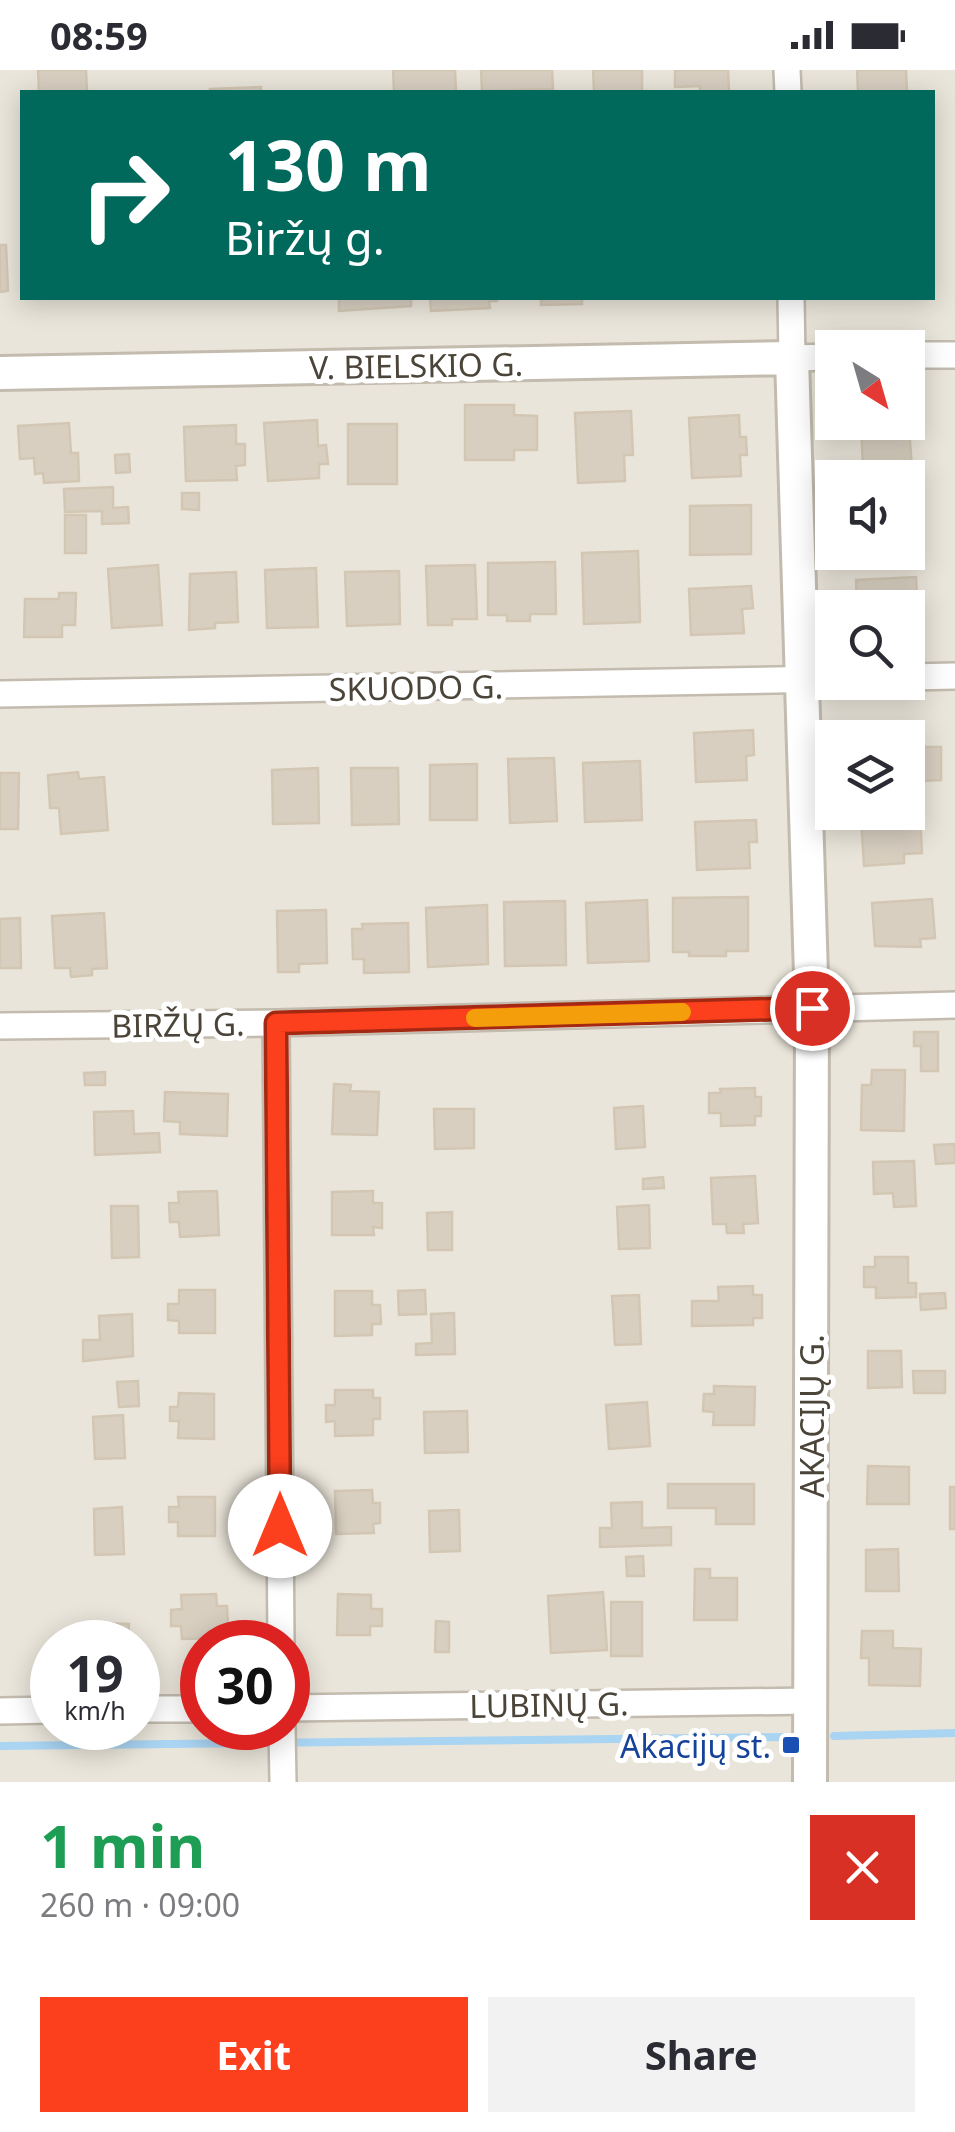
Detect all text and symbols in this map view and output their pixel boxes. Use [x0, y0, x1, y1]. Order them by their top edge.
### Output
text: 08:59 [50, 9, 148, 61]
text: 130 m [225, 116, 432, 212]
icon: right [60, 130, 190, 260]
text: Biržų g. [225, 207, 385, 268]
north arrow [815, 330, 925, 440]
map controls [815, 330, 925, 830]
street label: V. BIELSKIO G. [309, 342, 523, 388]
button: sound [815, 460, 925, 570]
button: search [815, 590, 925, 700]
street label: SKUODO G. [328, 664, 504, 710]
button: layers [815, 720, 925, 830]
pin [770, 966, 855, 1051]
icon: arrive [785, 981, 840, 1036]
street label: BIRŽŲ G. [111, 1001, 245, 1047]
street label: AKACIJŲ G. [790, 1334, 833, 1498]
position arrow [228, 1474, 332, 1578]
speed limit sign: 30 [180, 1620, 310, 1750]
text: 19 [66, 1639, 124, 1707]
street label: LUBINŲ G. [469, 1681, 629, 1727]
text: km/h [64, 1693, 126, 1727]
place label: Akacijų st. [620, 1724, 771, 1767]
marker: Akacijų st. [780, 1734, 802, 1756]
text: 1 min [40, 1804, 205, 1886]
button: close [810, 1815, 915, 1920]
text: 260 m · 09:00 [40, 1883, 240, 1926]
button: Exit [40, 1997, 468, 2112]
button: Share [488, 1997, 915, 2112]

